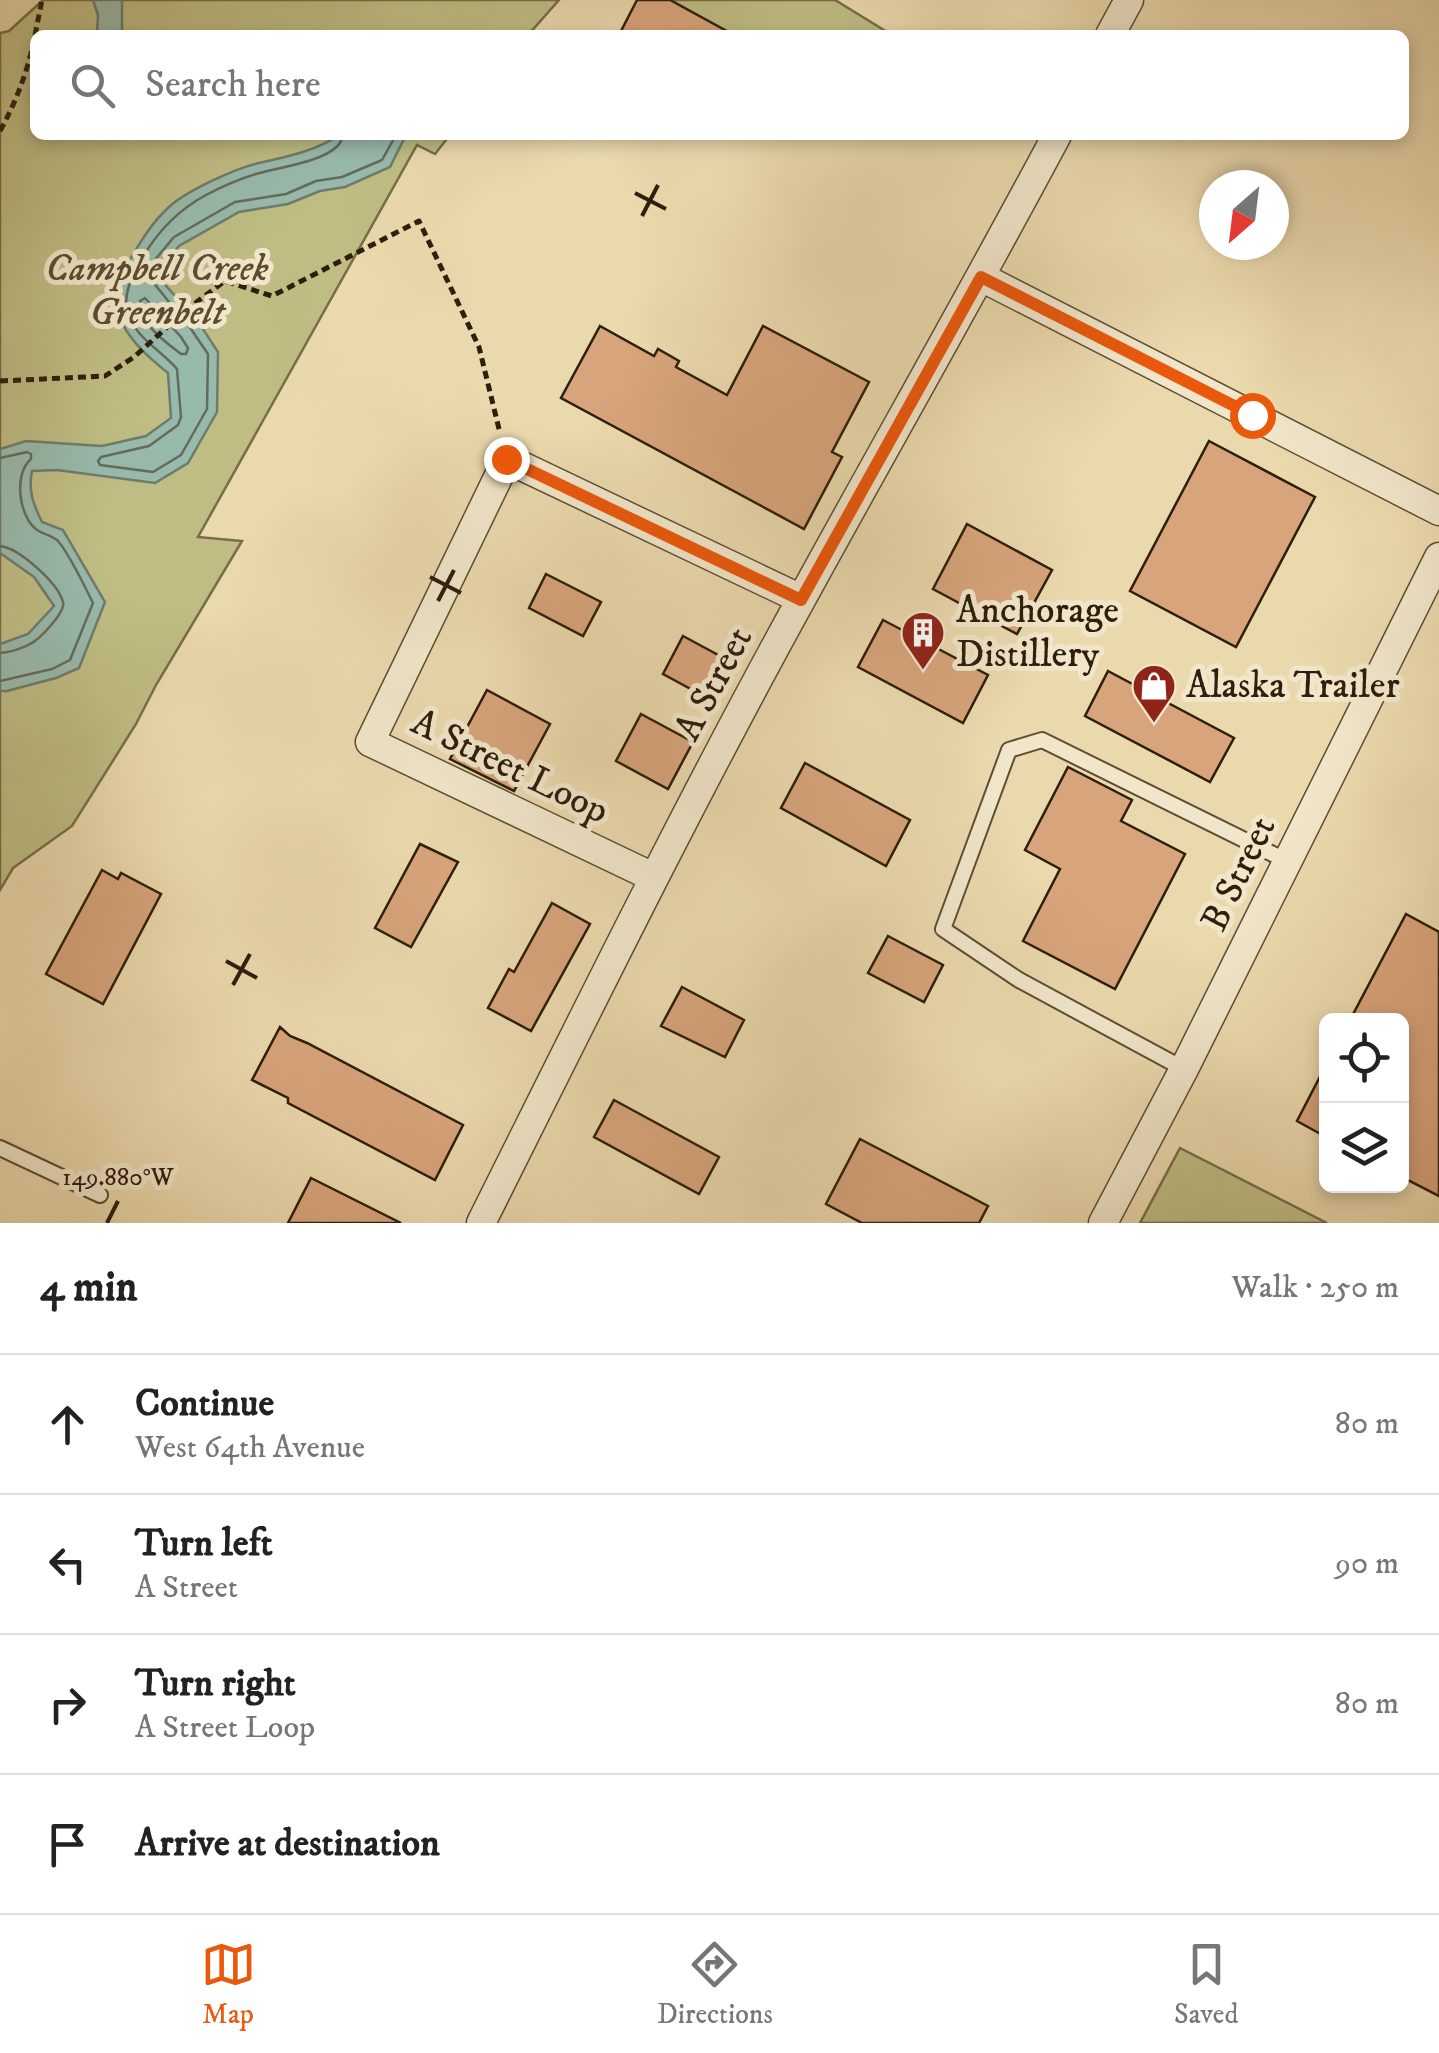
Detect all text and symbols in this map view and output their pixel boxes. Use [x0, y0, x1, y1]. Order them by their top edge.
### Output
search box [30, 30, 1409, 140]
icon: search [65, 58, 120, 113]
text: Search here [145, 61, 321, 109]
north arrow [1199, 170, 1289, 260]
park label: Campbell Creek Greenbelt [45, 245, 269, 337]
route start [1230, 393, 1276, 439]
route end [484, 437, 530, 483]
place label: Anchorage Distillery [956, 587, 1119, 679]
building icon: Anchorage Distillery [900, 610, 946, 671]
street label: A Street [664, 619, 764, 749]
place label: Alaska Trailer [1186, 662, 1400, 710]
shop icon: Alaska Trailer [1131, 663, 1177, 724]
street label: A Street Loop [403, 699, 617, 835]
street label: B Street [1191, 809, 1287, 939]
map controls [1319, 1013, 1409, 1193]
button: locate [1319, 1013, 1409, 1103]
button: layers [1319, 1103, 1409, 1193]
text: 149.880°W [62, 1162, 175, 1193]
text: 4 min [40, 1262, 138, 1314]
text: Walk · 250 m [1232, 1268, 1399, 1308]
text: Continue [135, 1380, 274, 1428]
icon: ahead [40, 1397, 95, 1452]
text: 80 m [1335, 1404, 1399, 1444]
text: West 64th Avenue [135, 1428, 365, 1468]
text: Turn left [135, 1520, 273, 1568]
icon: left [40, 1537, 95, 1592]
text: 90 m [1335, 1544, 1399, 1584]
text: A Street [135, 1568, 238, 1608]
text: Turn right [135, 1660, 296, 1708]
icon: right [40, 1677, 95, 1732]
text: 80 m [1335, 1684, 1399, 1724]
text: A Street Loop [135, 1708, 315, 1748]
icon: arrive [40, 1817, 95, 1872]
text: Arrive at destination [135, 1820, 440, 1868]
tab: Map [201, 1937, 256, 2032]
tab: Directions [657, 1937, 773, 2032]
tab: Saved [1174, 1937, 1238, 2032]

